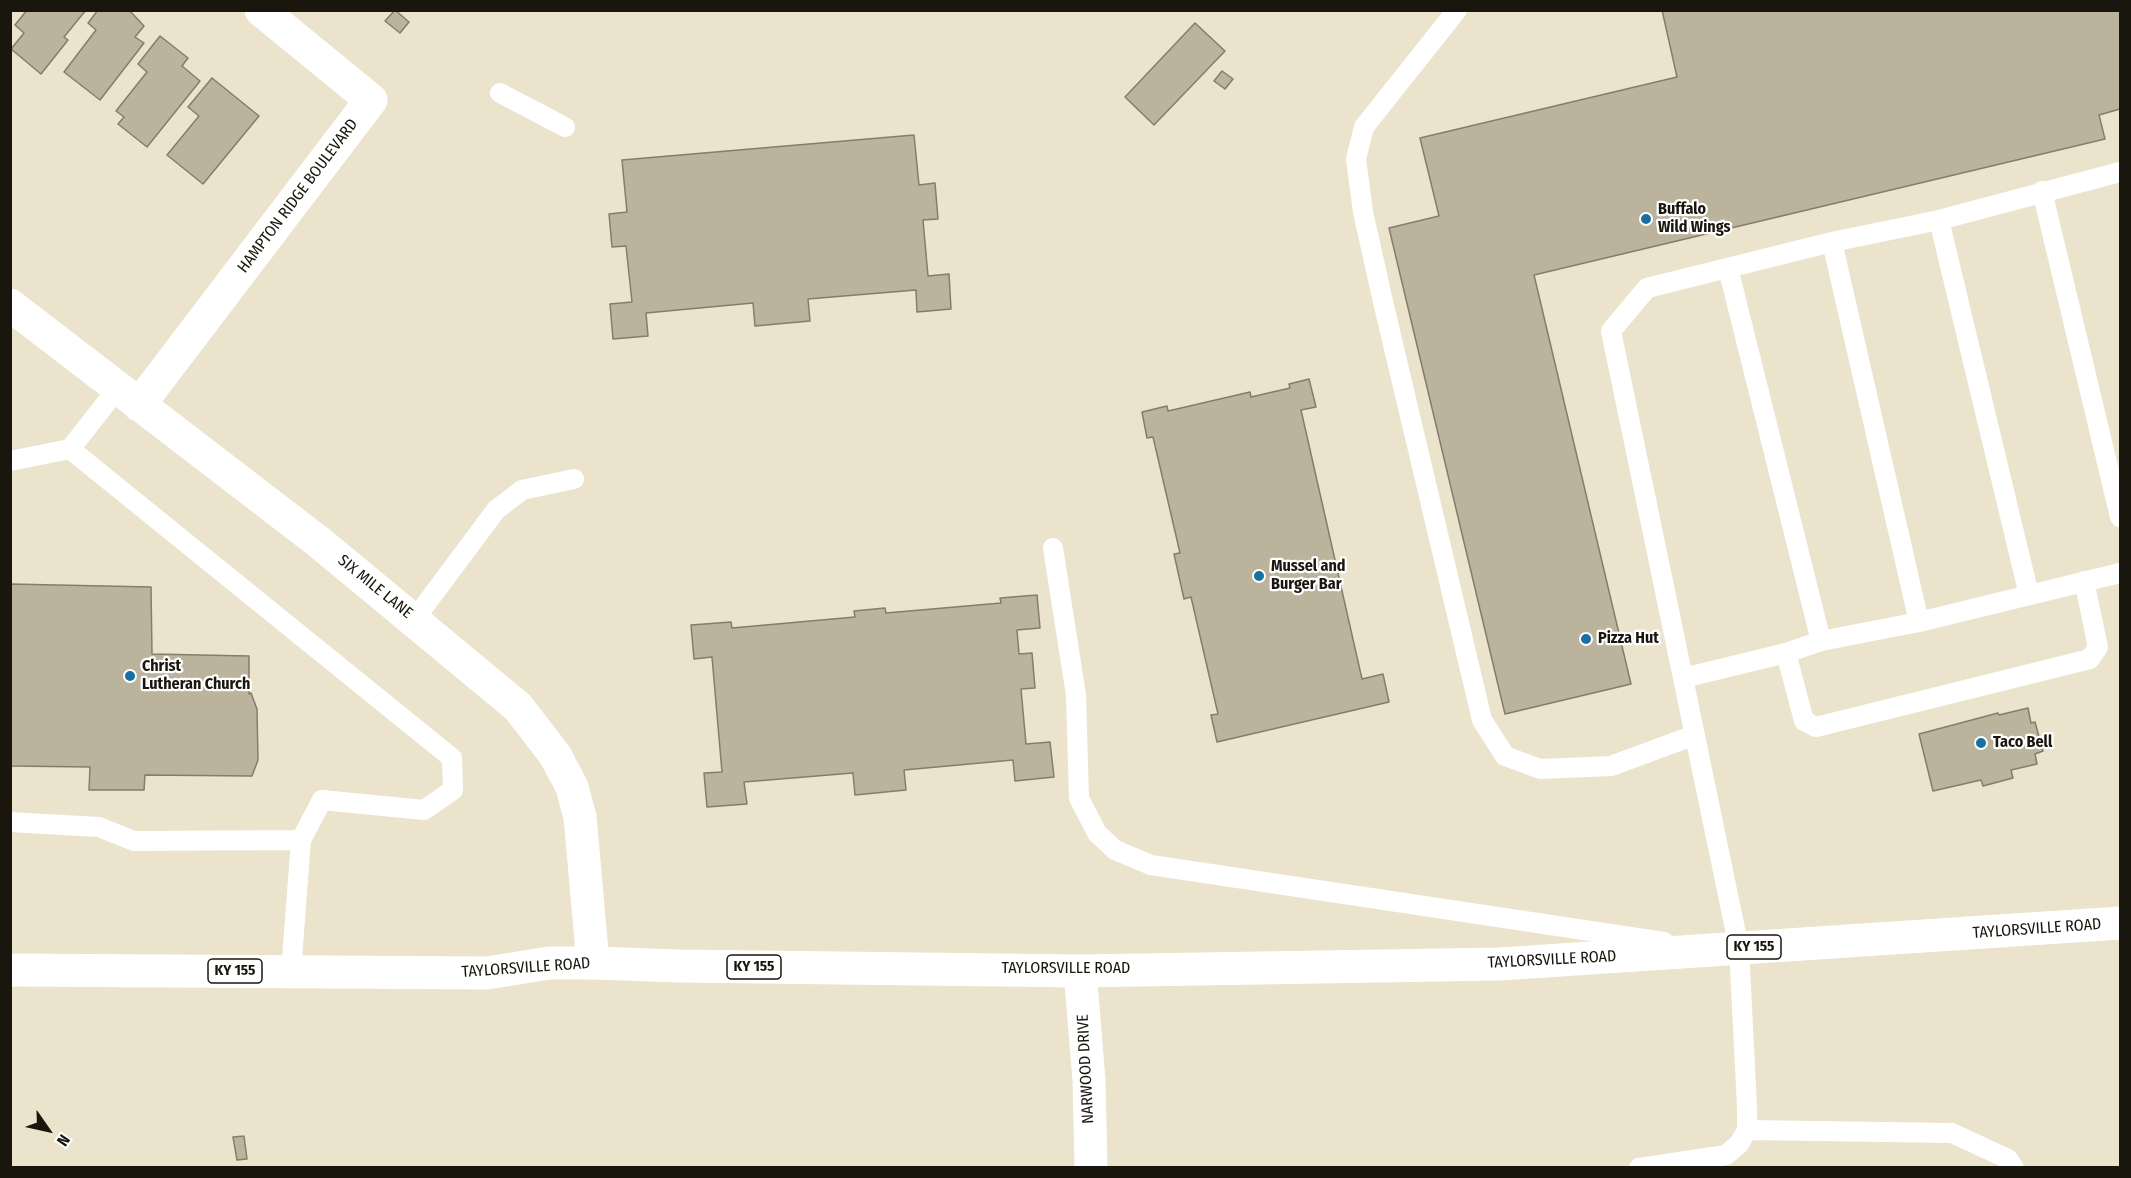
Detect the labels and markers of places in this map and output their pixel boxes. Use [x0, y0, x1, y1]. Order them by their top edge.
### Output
place label: Buffalo Wild Wings [1658, 200, 1731, 238]
marker: Buffalo Wild Wings [1639, 212, 1653, 226]
place label: Mussel and Burger Bar [1271, 557, 1346, 595]
marker: Mussel and Burger Bar [1252, 569, 1266, 583]
place label: Pizza Hut [1598, 629, 1659, 649]
marker: Pizza Hut [1579, 632, 1593, 646]
place label: Christ Lutheran Church [142, 657, 250, 695]
marker: Christ Lutheran Church [123, 669, 137, 683]
place label: Taco Bell [1993, 733, 2052, 753]
marker: Taco Bell [1974, 736, 1988, 750]

